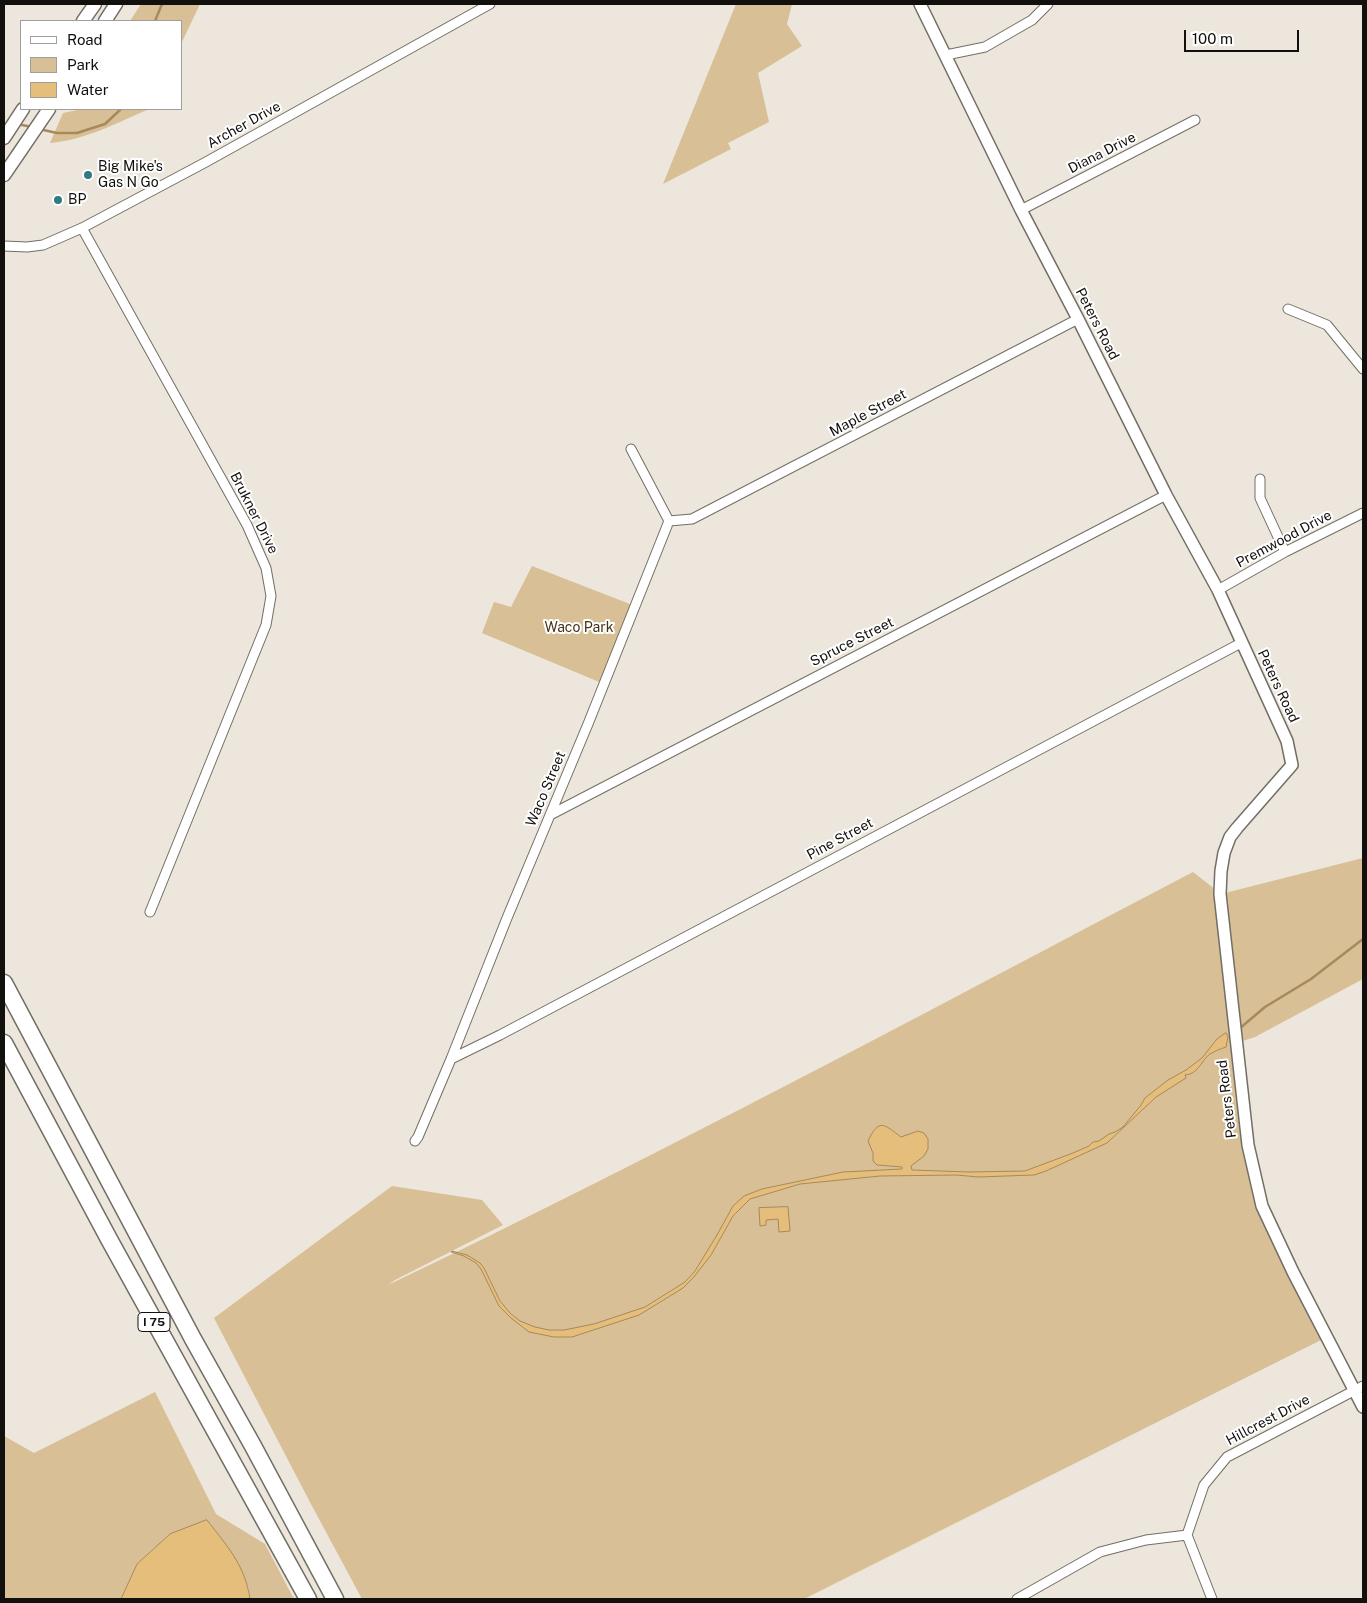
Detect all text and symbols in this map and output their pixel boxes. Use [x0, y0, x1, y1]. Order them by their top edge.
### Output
legend [20, 20, 182, 110]
scale bar [1187, 20, 1302, 52]
text: 100 m [1192, 30, 1233, 47]
text: Road [67, 31, 103, 48]
text: Park [67, 56, 99, 73]
text: Water [67, 81, 109, 98]
street label: Archer Drive [204, 98, 284, 152]
street label: Diana Drive [1065, 129, 1139, 177]
place label: Big Mike's Gas N Go [98, 159, 163, 192]
marker: Big Mike's Gas N Go [82, 169, 94, 181]
place label: BP [68, 192, 86, 208]
marker: BP [52, 194, 64, 206]
street label: Peters Road [1072, 285, 1122, 363]
street label: Maple Street [827, 386, 909, 440]
street label: Brukner Drive [226, 469, 282, 557]
street label: Premwood Drive [1233, 507, 1335, 571]
street label: Spruce Street [808, 614, 896, 670]
park label: Waco Park [544, 620, 614, 636]
street label: Peters Road [1254, 647, 1302, 725]
street label: Waco Street [523, 749, 569, 829]
street label: Pine Street [804, 815, 876, 863]
street label: Peters Road [1214, 1059, 1240, 1139]
road number: I 75 [138, 1312, 170, 1331]
street label: Hillcrest Drive [1223, 1391, 1313, 1449]

